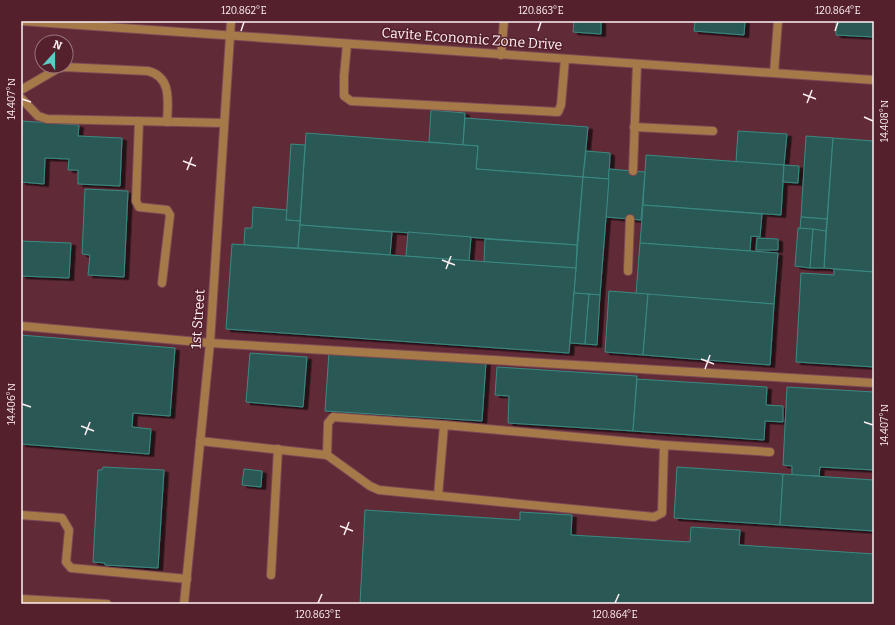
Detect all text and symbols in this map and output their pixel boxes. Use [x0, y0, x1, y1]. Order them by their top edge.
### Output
text: 120.862°E [221, 5, 267, 17]
text: 120.863°E [518, 5, 564, 17]
text: 120.864°E [815, 5, 861, 17]
street label: Cavite Economic Zone Drive [381, 24, 563, 54]
north arrow [34, 34, 74, 74]
text: N [51, 38, 64, 53]
text: 14.407°N [6, 78, 18, 120]
text: 14.408°N [879, 100, 891, 142]
street label: 1st Street [187, 289, 209, 349]
text: 14.406°N [6, 383, 18, 425]
text: 14.407°N [879, 404, 891, 446]
text: 120.863°E [295, 609, 341, 621]
text: 120.864°E [592, 609, 638, 621]

